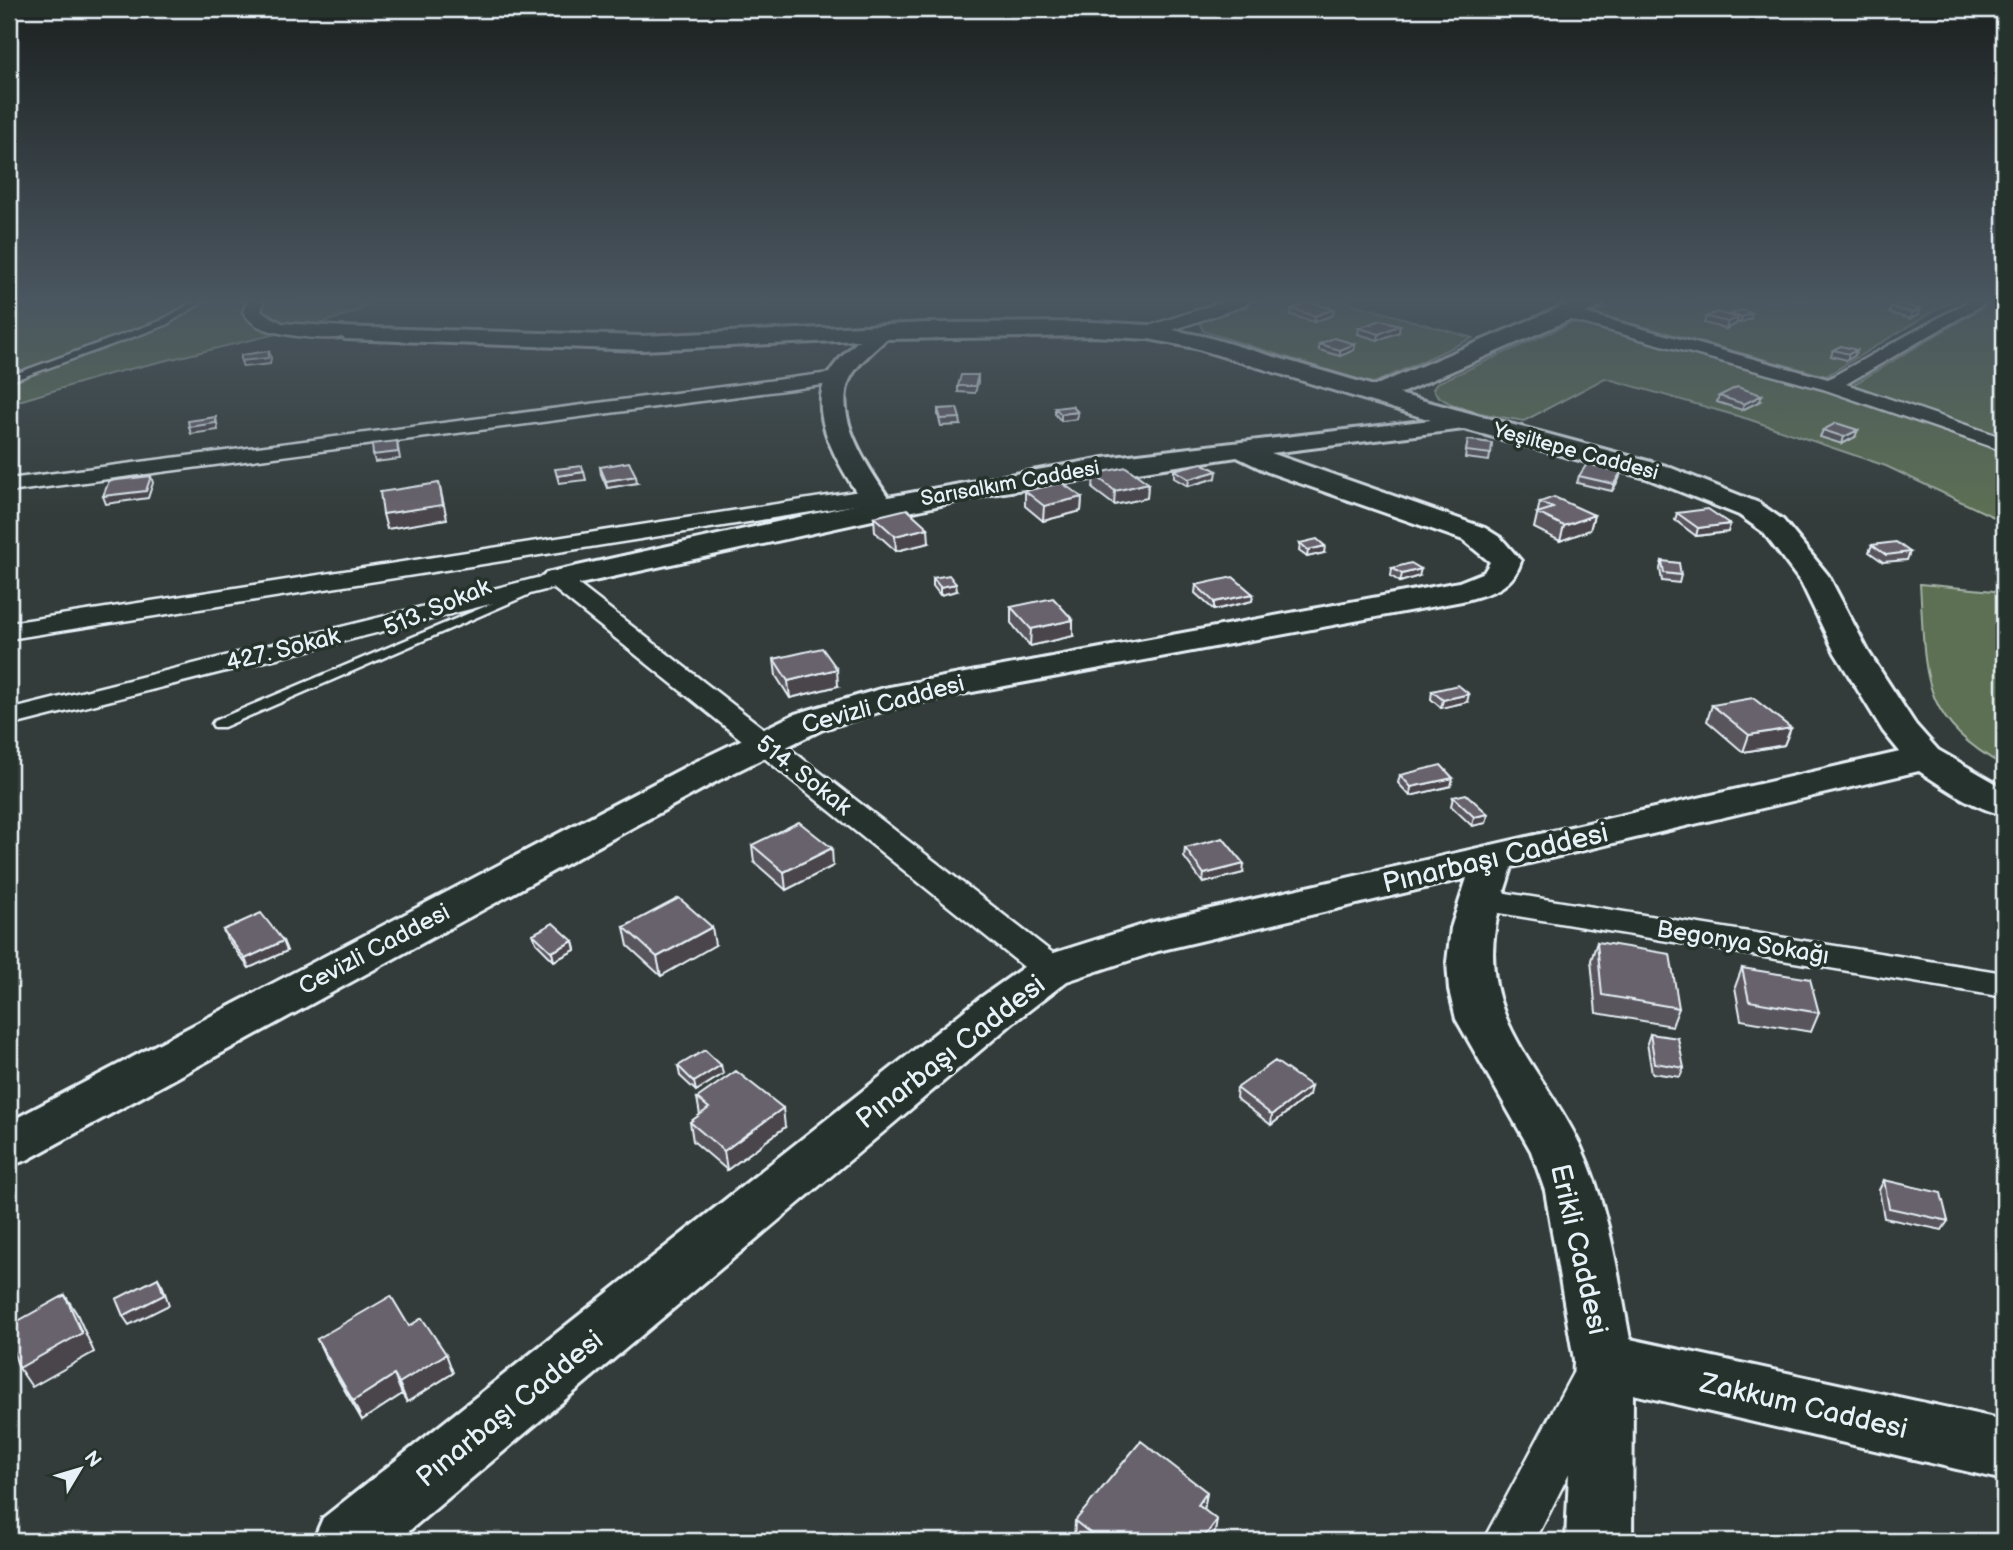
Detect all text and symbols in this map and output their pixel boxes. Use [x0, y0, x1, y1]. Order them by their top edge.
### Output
street label: Yeşiltepe Caddesi [1489, 417, 1661, 486]
street label: Sarısalkım Caddesi [919, 455, 1101, 512]
street label: 513. Sokak [379, 572, 495, 643]
street label: 427. Sokak [223, 621, 343, 678]
street label: Cevizli Caddesi [799, 669, 968, 740]
street label: 514. Sokak [750, 729, 857, 822]
street label: Pınarbaşı Caddesi [1379, 816, 1611, 900]
street label: Cevizli Caddesi [294, 897, 455, 1001]
street label: Begonya Sokağı [1655, 915, 1831, 970]
street label: Pınarbaşı Caddesi [850, 968, 1052, 1136]
street label: Erikli Caddesi [1543, 1161, 1614, 1338]
street label: Pınarbaşı Caddesi [410, 1324, 610, 1495]
street label: Zakkum Caddesi [1696, 1366, 1910, 1446]
north arrow [46, 1434, 116, 1504]
text: N [79, 1447, 106, 1472]

